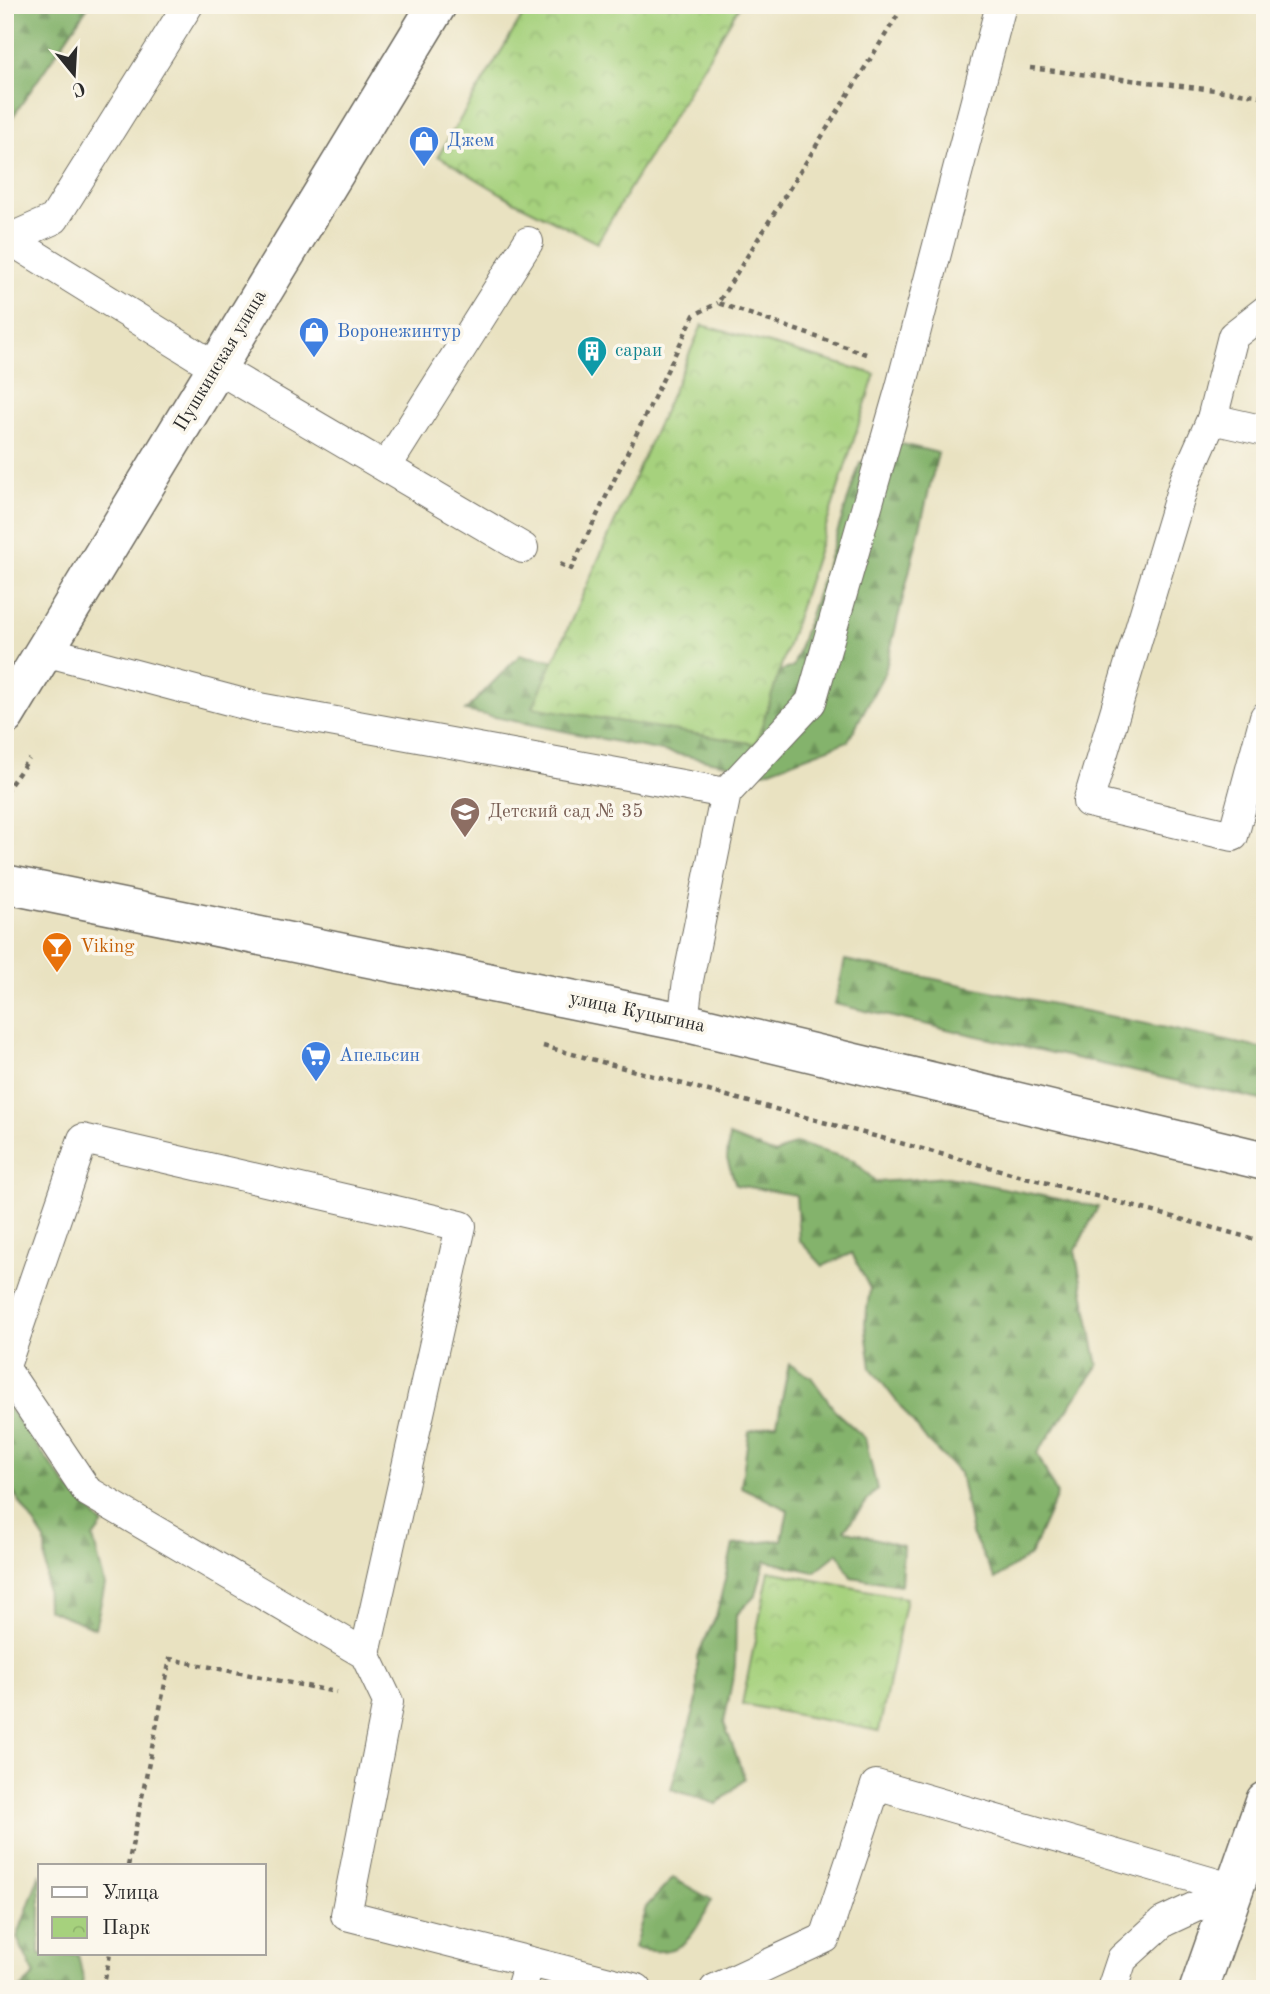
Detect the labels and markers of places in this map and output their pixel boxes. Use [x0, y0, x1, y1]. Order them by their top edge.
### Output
shop icon: Джем [407, 124, 441, 168]
place label: Джем [447, 132, 494, 151]
shop icon: Воронежинтур [297, 315, 331, 359]
place label: Воронежинтур [337, 323, 461, 342]
building icon: сараи [575, 334, 609, 378]
place label: сараи [615, 342, 662, 361]
school or university icon: Детский сад № 35 [448, 795, 482, 839]
place label: Детский сад № 35 [488, 803, 643, 822]
bar icon: Viking [40, 930, 74, 974]
place label: Viking [80, 938, 135, 957]
supermarket icon: Апельсин [299, 1039, 333, 1083]
place label: Апельсин [339, 1047, 420, 1066]

